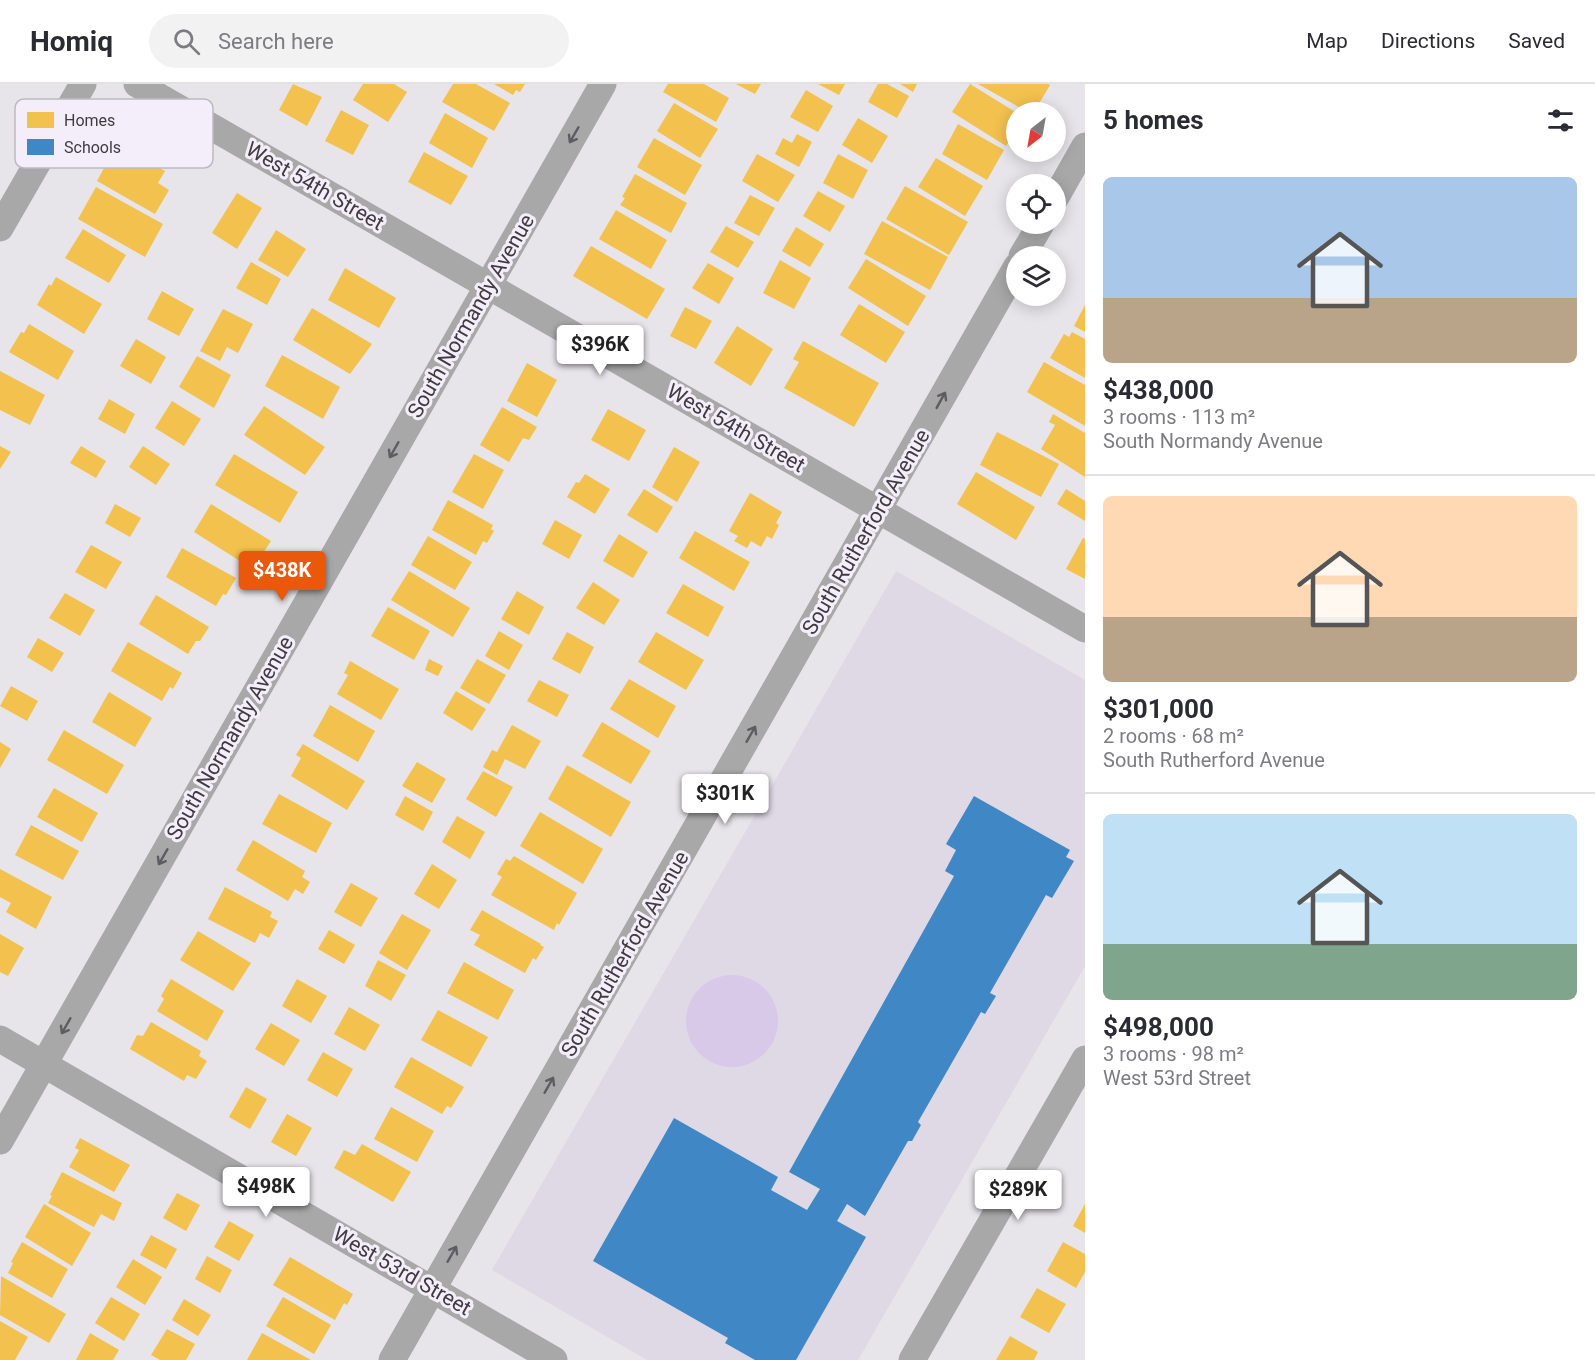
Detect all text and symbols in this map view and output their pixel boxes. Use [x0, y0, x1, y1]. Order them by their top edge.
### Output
search box [149, 14, 569, 68]
text: Homiq [30, 25, 113, 58]
icon: search [170, 25, 203, 58]
text: Search here [218, 29, 334, 54]
text: Map [1306, 29, 1348, 53]
text: Directions [1381, 29, 1475, 53]
text: Saved [1508, 29, 1565, 53]
legend [15, 99, 213, 168]
north arrow [1006, 102, 1066, 162]
map controls [1006, 102, 1066, 306]
icon: filters [1544, 104, 1577, 137]
text: 5 homes [1103, 105, 1204, 135]
text: Homes [64, 111, 115, 130]
one-way arrow [568, 126, 580, 143]
street label: West 54th Street [242, 137, 388, 235]
text: Schools [64, 138, 121, 157]
button: locate [1006, 174, 1066, 234]
street label: South Normandy Avenue [403, 210, 539, 422]
icon: home [1286, 216, 1394, 324]
button: layers [1006, 246, 1066, 306]
pin: $396K [558, 325, 642, 376]
text: $396K [571, 332, 629, 356]
text: $438,000 [1103, 375, 1214, 405]
street label: West 54th Street [663, 379, 809, 477]
one-way arrow [936, 392, 947, 410]
text: 3 rooms · 113 m² [1103, 405, 1255, 429]
street label: South Rutherford Avenue [797, 425, 935, 639]
text: South Normandy Avenue [1103, 429, 1323, 453]
one-way arrow [388, 441, 400, 458]
icon: home [1286, 535, 1394, 643]
pin: $438K [240, 551, 324, 602]
text: $438K [253, 558, 311, 582]
street label: South Normandy Avenue [162, 632, 298, 844]
text: $301,000 [1103, 694, 1214, 724]
text: 2 rooms · 68 m² [1103, 724, 1244, 748]
one-way arrow [745, 726, 757, 743]
text: South Rutherford Avenue [1103, 748, 1325, 772]
pin: $301K [683, 774, 767, 825]
text: $301K [696, 781, 754, 805]
street label: South Rutherford Avenue [556, 847, 694, 1061]
one-way arrow [156, 848, 168, 865]
icon: home [1286, 853, 1394, 961]
text: $498,000 [1103, 1012, 1214, 1042]
one-way arrow [60, 1017, 72, 1034]
text: 3 rooms · 98 m² [1103, 1042, 1244, 1066]
text: West 53rd Street [1103, 1066, 1251, 1090]
one-way arrow [544, 1077, 556, 1094]
pin: $498K [224, 1167, 308, 1218]
pin: $289K [976, 1170, 1060, 1221]
text: $498K [237, 1174, 295, 1198]
text: $289K [989, 1177, 1047, 1201]
street label: West 53rd Street [329, 1222, 475, 1320]
one-way arrow [447, 1246, 459, 1263]

